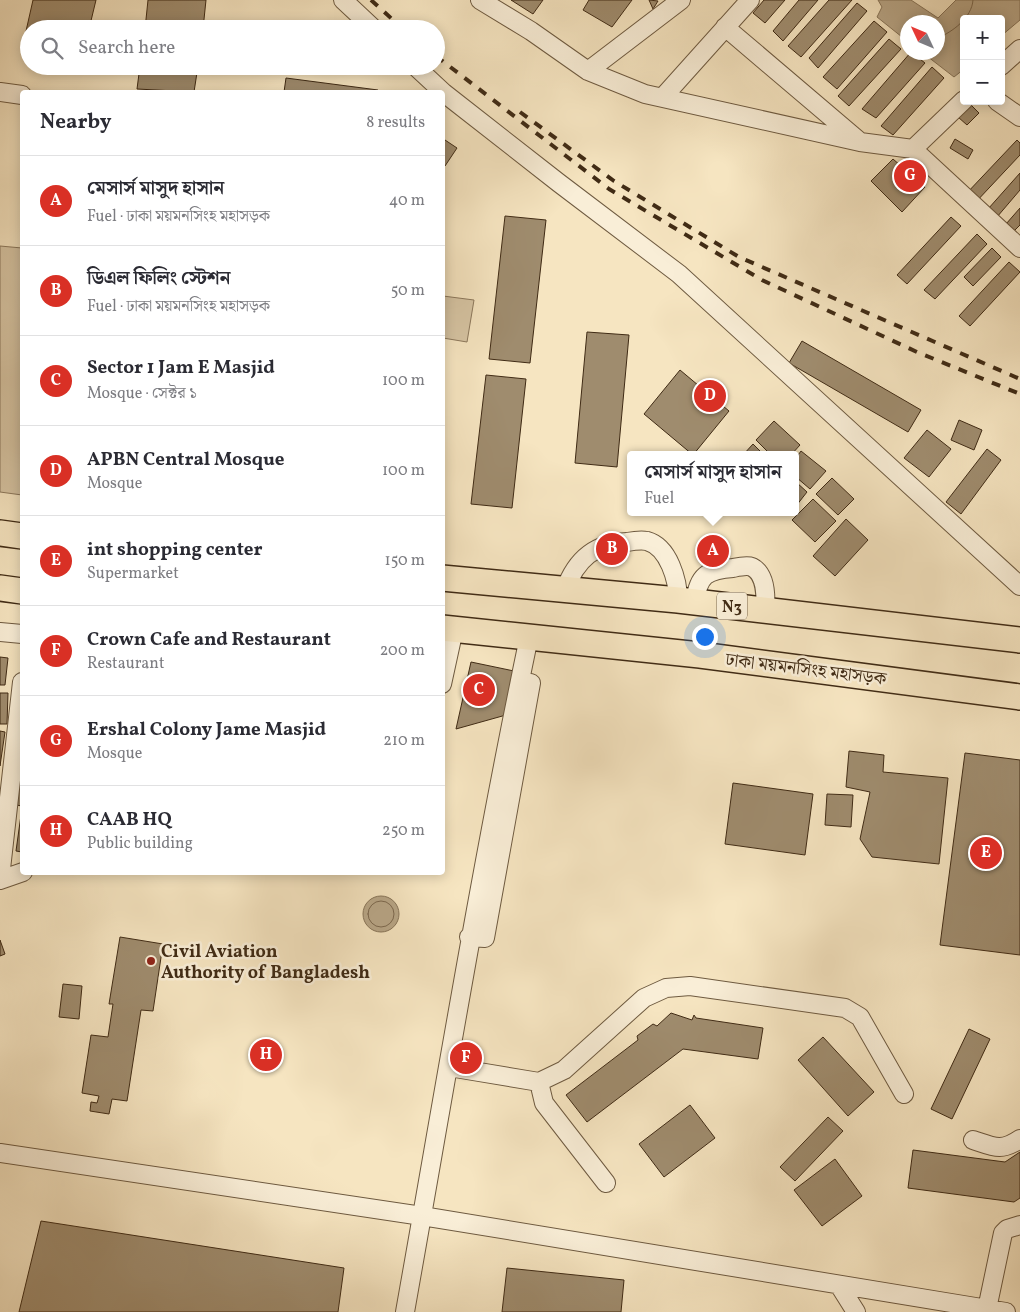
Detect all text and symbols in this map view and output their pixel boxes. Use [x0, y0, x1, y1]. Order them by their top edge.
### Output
north arrow [900, 15, 945, 60]
map controls [960, 15, 1005, 105]
button: + [960, 15, 1005, 60]
search box [20, 20, 445, 75]
icon: search [38, 34, 66, 62]
text: Search here [78, 35, 175, 61]
button: − [960, 60, 1005, 105]
text: Nearby [40, 108, 111, 137]
text: 8 results [366, 112, 425, 134]
pin: G [894, 157, 926, 195]
text: মেসার্স মাসুদ হাসান [87, 176, 224, 202]
text: A [50, 190, 62, 212]
text: 40 m [389, 190, 425, 212]
text: Fuel · ঢাকা ময়মনসিংহ মহাসড়ক [87, 206, 270, 228]
text: ডিএল ফিলিং স্টেশন [87, 266, 231, 292]
text: B [51, 280, 61, 302]
text: 50 m [391, 280, 425, 302]
text: Fuel · ঢাকা ময়মনসিংহ মহাসড়ক [87, 296, 270, 318]
text: Sector 1 Jam E Masjid [87, 355, 275, 381]
text: C [51, 370, 61, 392]
text: 100 m [382, 370, 425, 392]
pin: D [694, 377, 726, 415]
text: Mosque · সেক্টর ১ [87, 383, 197, 405]
text: APBN Central Mosque [87, 447, 284, 473]
popup [627, 451, 799, 516]
text: D [50, 460, 62, 482]
text: 100 m [382, 460, 425, 482]
text: মেসার্স মাসুদ হাসান [644, 460, 782, 486]
text: Mosque [87, 473, 142, 495]
text: Fuel [644, 488, 674, 510]
pin: B [596, 530, 628, 568]
pin: A [697, 532, 729, 570]
text: int shopping center [87, 537, 262, 563]
text: E [51, 550, 61, 572]
text: 150 m [384, 550, 425, 572]
text: Supermarket [87, 563, 179, 585]
road number: N3 [717, 592, 747, 620]
your location [692, 624, 718, 650]
text: Crown Cafe and Restaurant [87, 627, 331, 653]
text: F [51, 640, 61, 662]
text: 200 m [380, 640, 425, 662]
street label: ঢাকা ময়মনসিংহ মহাসড়ক [723, 648, 889, 693]
text: Restaurant [87, 653, 165, 675]
pin: C [463, 671, 495, 709]
text: Ershal Colony Jame Masjid [87, 717, 326, 743]
text: G [50, 730, 62, 752]
text: 210 m [383, 730, 425, 752]
text: Mosque [87, 743, 142, 765]
text: CAAB HQ [87, 807, 172, 833]
text: H [50, 820, 62, 842]
text: 250 m [382, 820, 425, 842]
text: Public building [87, 833, 193, 855]
pin: E [970, 834, 1002, 872]
place label: Civil Aviation Authority of Bangladesh [161, 940, 370, 986]
marker: Civil Aviation Authority of Bangladesh [145, 955, 157, 967]
pin: H [250, 1036, 282, 1074]
pin: F [450, 1039, 482, 1077]

